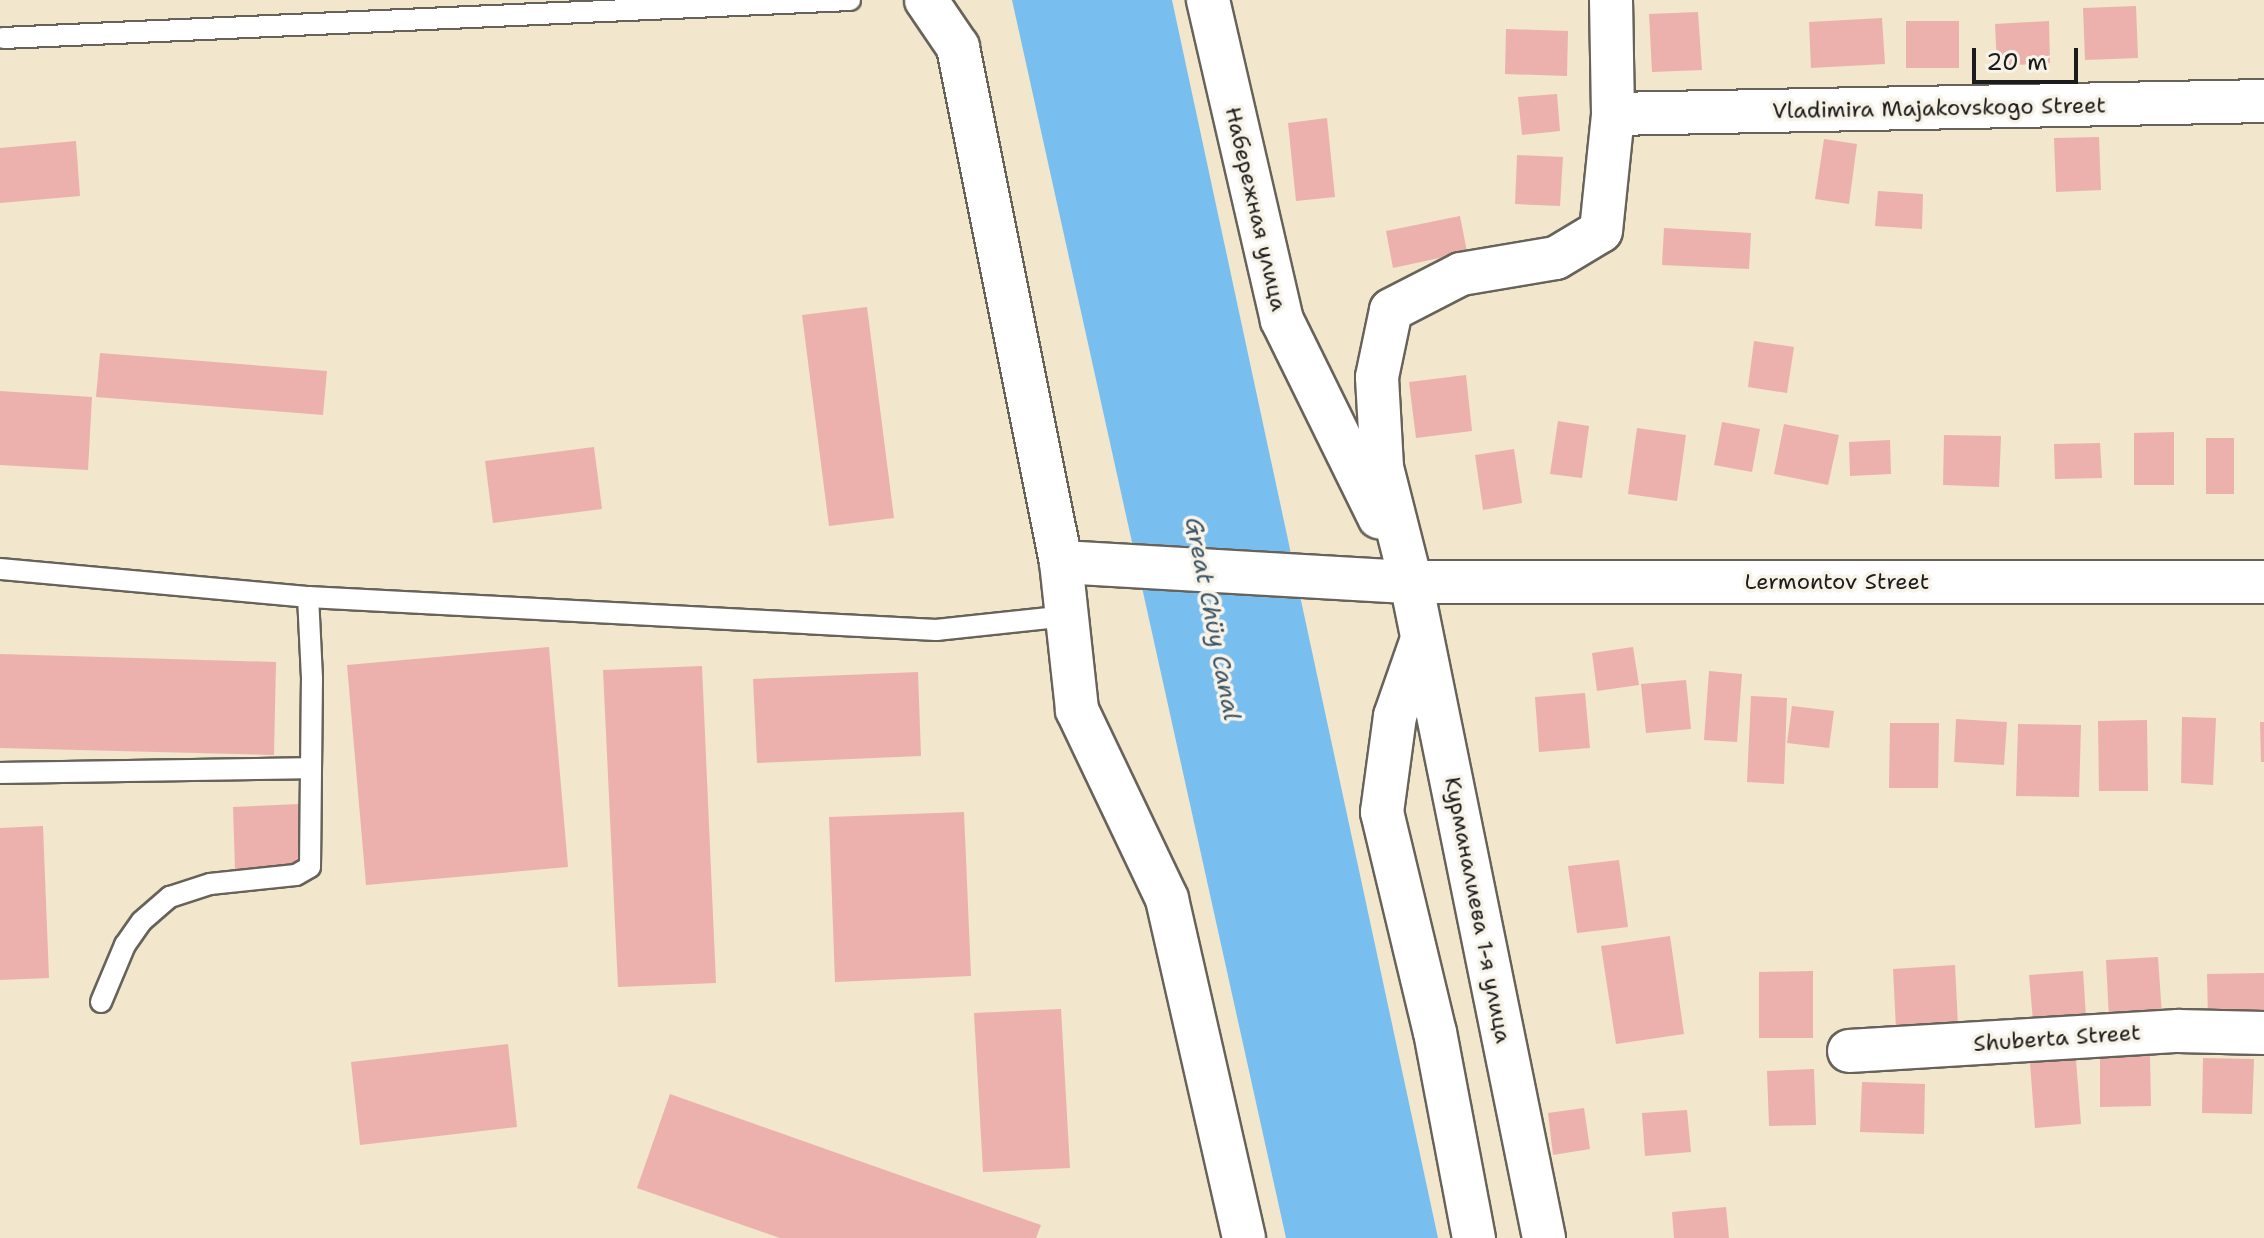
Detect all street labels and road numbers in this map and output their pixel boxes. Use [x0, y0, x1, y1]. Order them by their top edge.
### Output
street label: Vladimira Majakovskogo Street [1772, 92, 2106, 124]
street label: Набережная улица [1220, 104, 1292, 314]
street label: Lermontov Street [1745, 569, 1929, 595]
street label: Курманалиева 1-я улица [1439, 775, 1517, 1045]
street label: Shuberta Street [1972, 1019, 2142, 1057]

